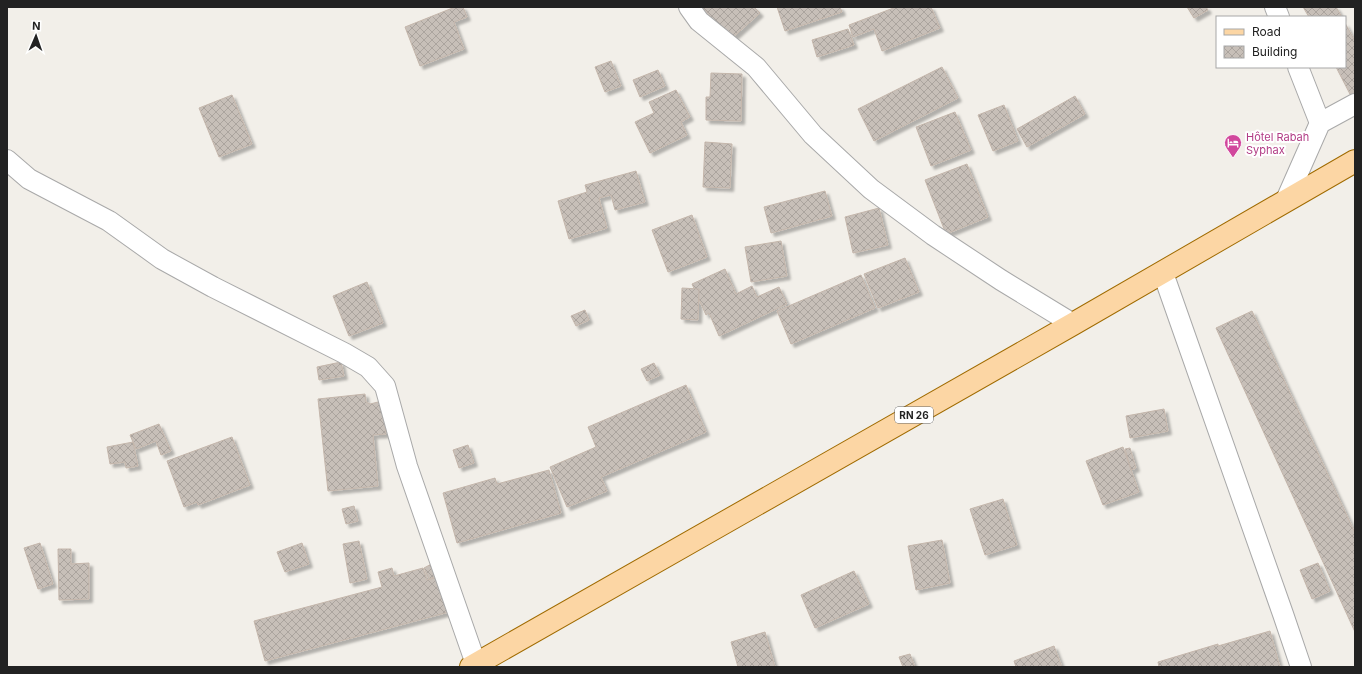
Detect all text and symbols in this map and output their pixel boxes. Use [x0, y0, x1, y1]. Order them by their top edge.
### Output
north arrow [16, 16, 56, 56]
legend [1216, 16, 1346, 68]
text: N [32, 19, 41, 33]
text: Road [1252, 24, 1281, 39]
text: Building [1252, 44, 1297, 59]
place label: Hôtel Rabah Syphax [1246, 130, 1309, 157]
hotel icon: Hôtel Rabah Syphax [1223, 133, 1243, 158]
road number: RN 26 [895, 407, 933, 423]

